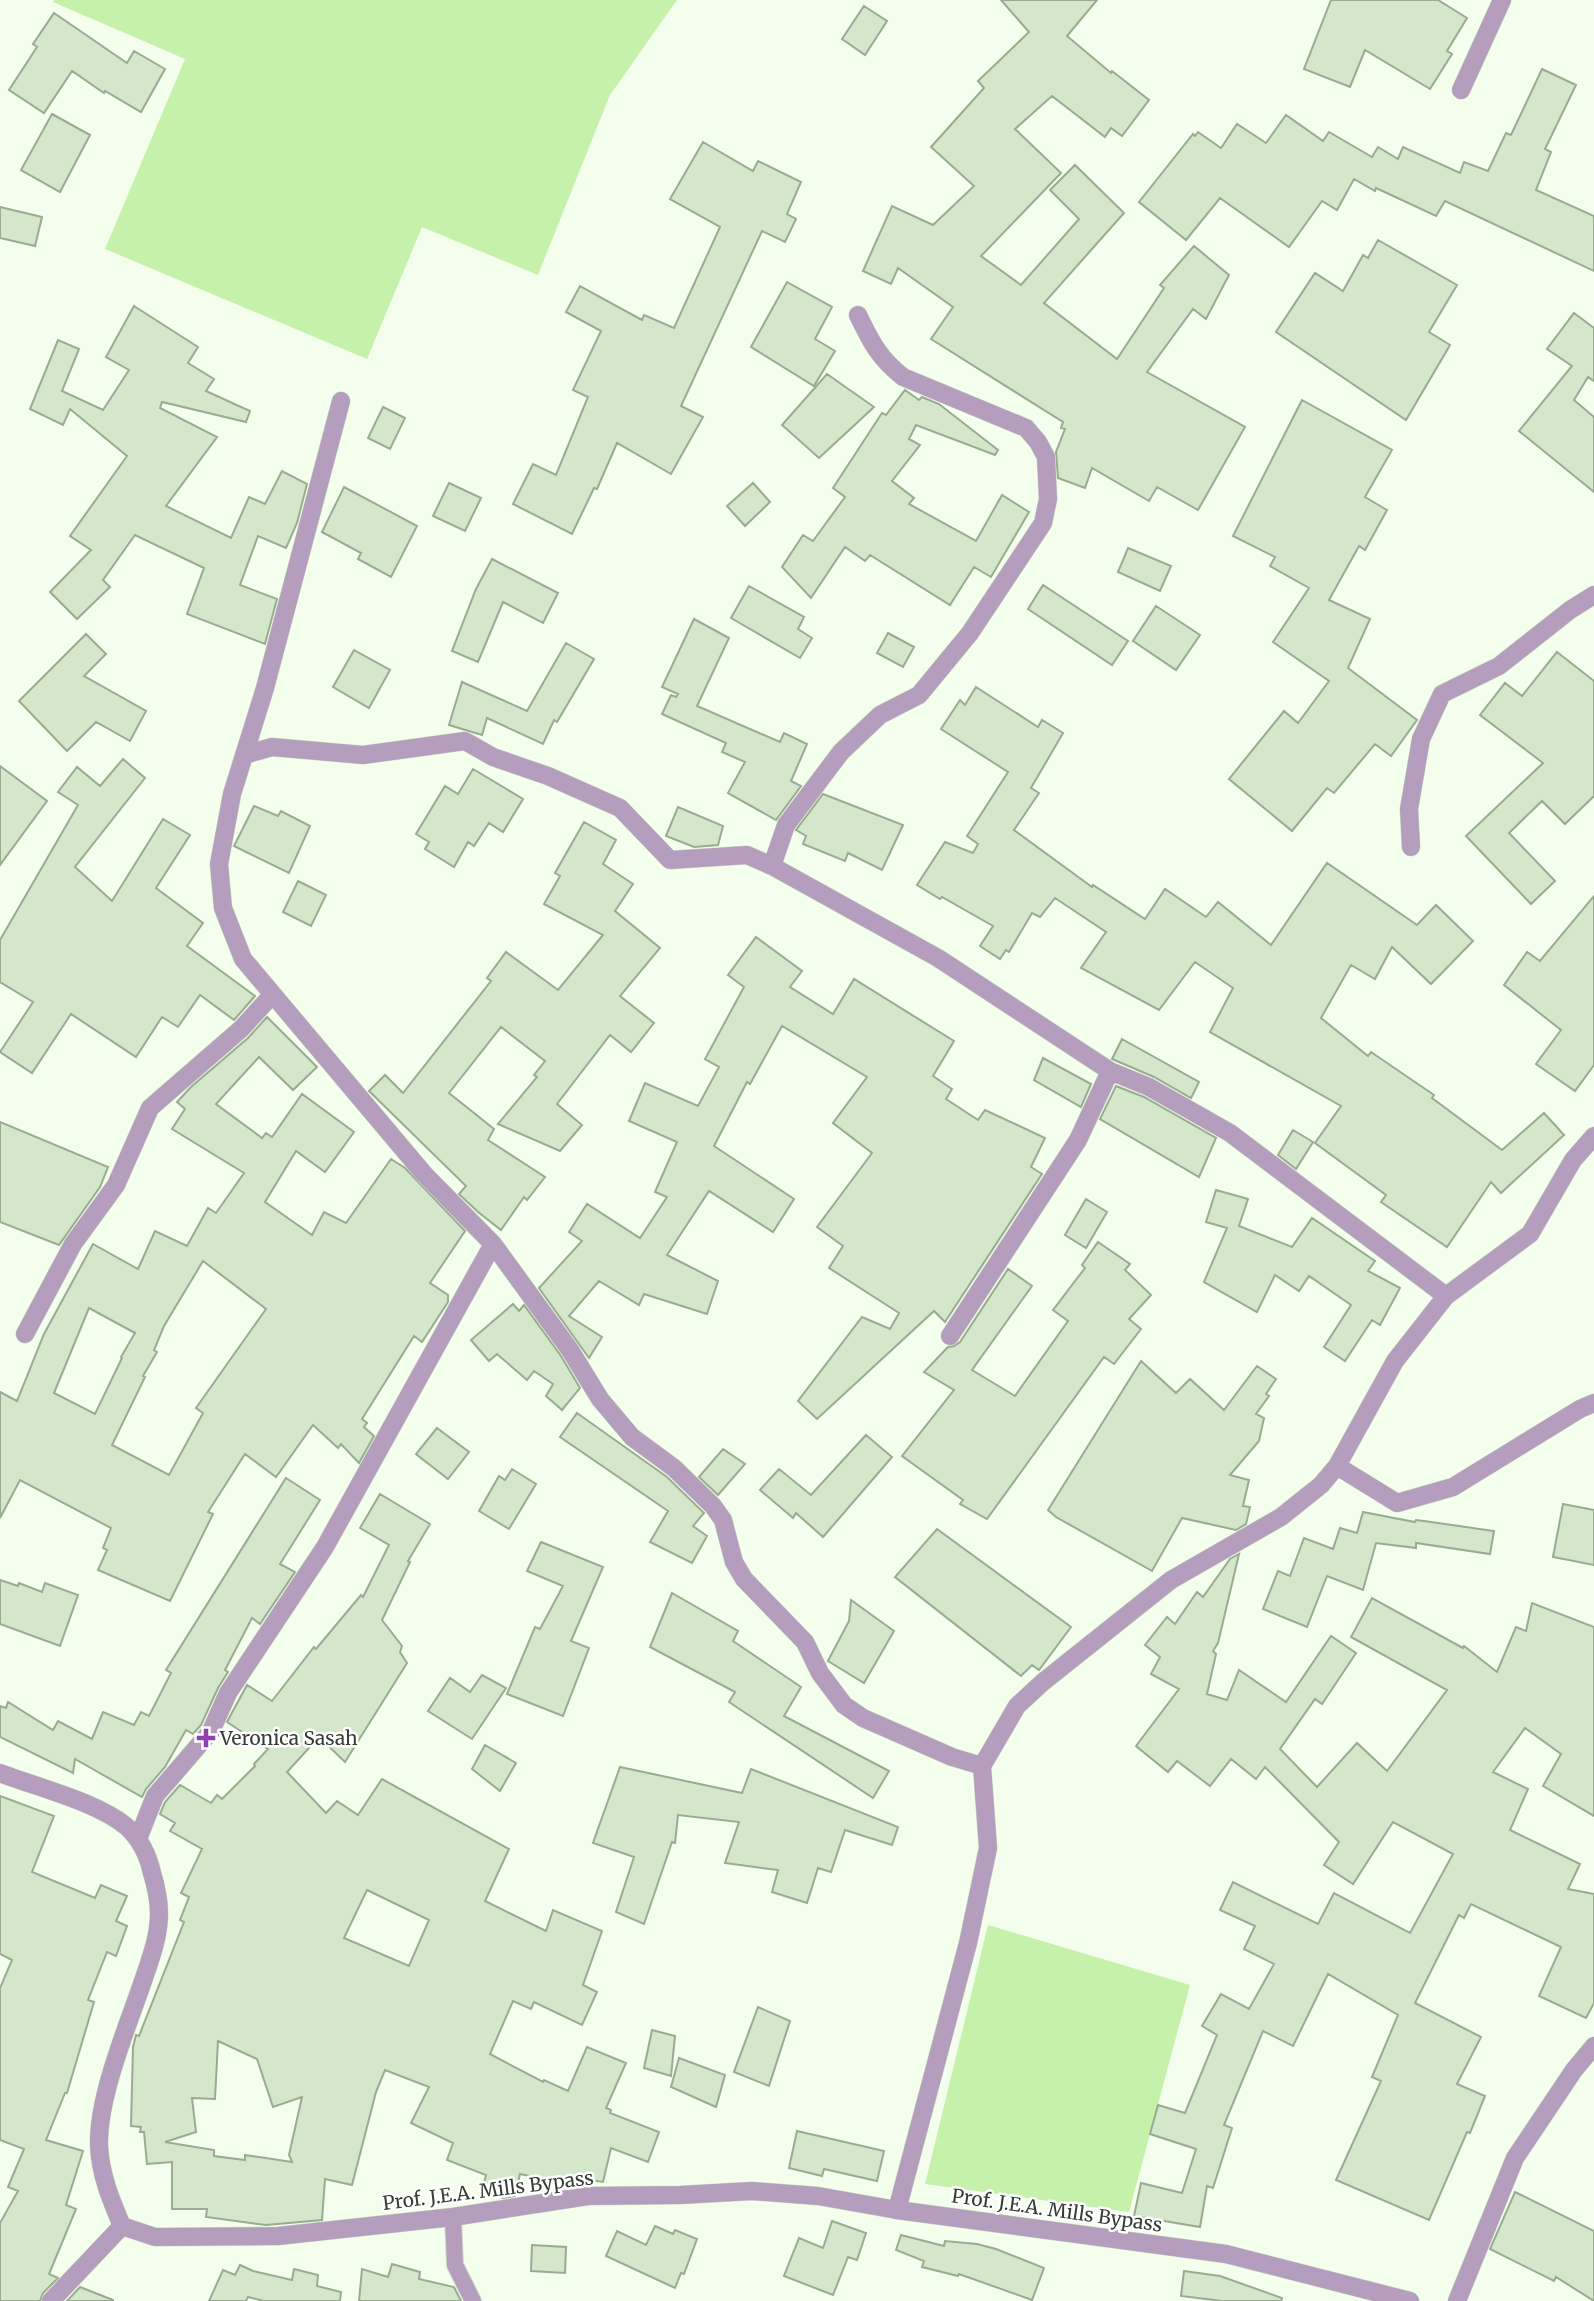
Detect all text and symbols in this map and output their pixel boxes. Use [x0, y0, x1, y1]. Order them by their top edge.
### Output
place label: Veronica Sasah [219, 1726, 358, 1750]
marker: Veronica Sasah [198, 1730, 214, 1746]
street label: Prof. J.E.A. Mills Bypass [381, 2165, 595, 2215]
street label: Prof. J.E.A. Mills Bypass [950, 2183, 1164, 2237]

